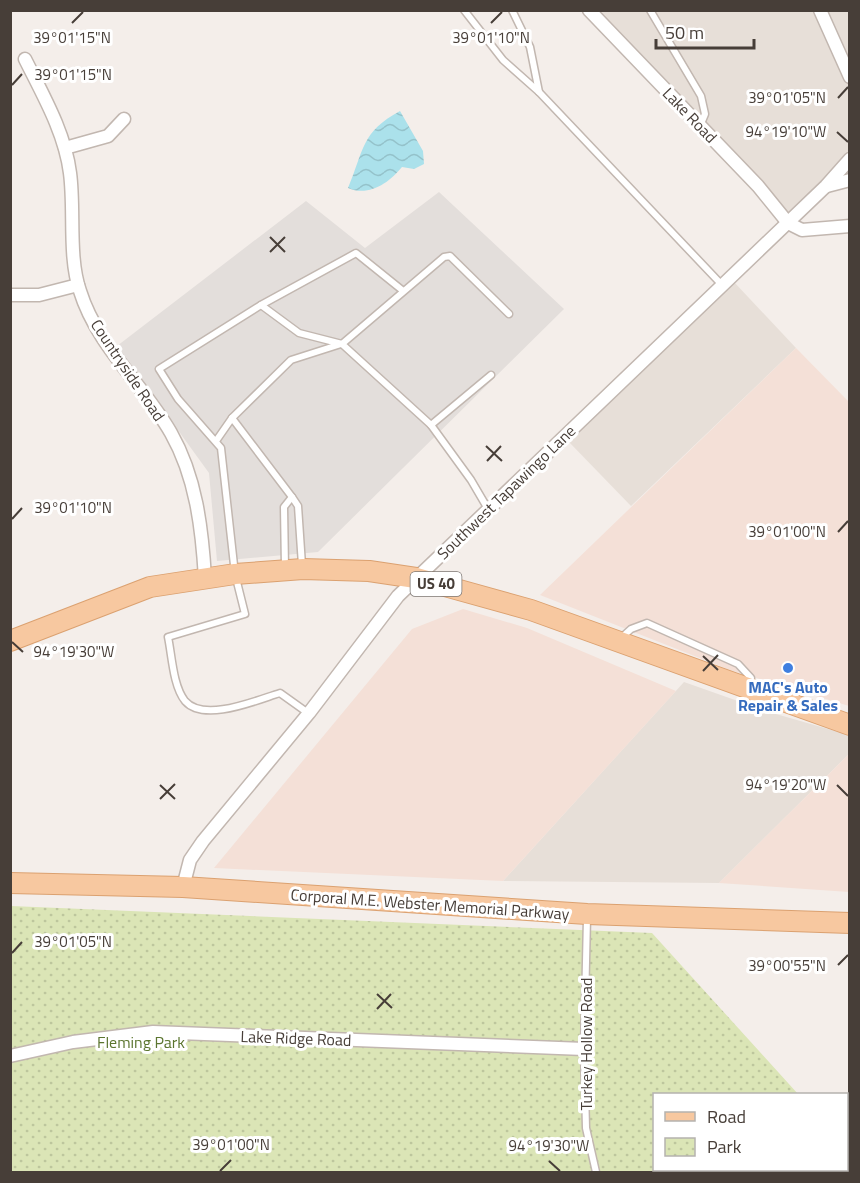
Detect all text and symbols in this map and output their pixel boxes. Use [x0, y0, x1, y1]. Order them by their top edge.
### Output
scale bar [656, 12, 754, 50]
text: 50 m [665, 19, 704, 46]
text: 39°01'15"N [33, 26, 111, 49]
text: 39°01'10"N [452, 26, 530, 49]
text: 39°01'15"N [34, 63, 112, 86]
street label: Lake Road [657, 82, 723, 148]
text: 39°01'05"N [748, 86, 826, 109]
text: 94°19'10"W [746, 120, 826, 143]
street label: Countryside Road [85, 314, 171, 426]
street label: Southwest Tapawingo Lane [431, 419, 581, 565]
text: 39°01'10"N [34, 496, 112, 519]
text: 39°01'00"N [748, 520, 826, 543]
road number: US 40 [410, 572, 462, 596]
text: 94°19'30"W [34, 640, 114, 663]
marker: MAC's Auto Repair & Sales [781, 661, 795, 675]
place label: MAC's Auto Repair & Sales [738, 675, 838, 717]
text: 94°19'20"W [746, 773, 826, 796]
street label: Corporal M.E. Webster Memorial Parkway [290, 882, 570, 926]
text: 39°01'05"N [34, 930, 112, 953]
text: 39°00'55"N [748, 954, 826, 977]
street label: Turkey Hollow Road [574, 978, 598, 1110]
street label: Lake Ridge Road [240, 1024, 352, 1052]
park label: Fleming Park [97, 1030, 185, 1054]
legend [653, 1093, 848, 1171]
text: Road [707, 1103, 746, 1130]
text: 39°01'00"N [192, 1133, 270, 1156]
text: Park [707, 1133, 742, 1160]
text: 94°19'30"W [509, 1134, 589, 1157]

